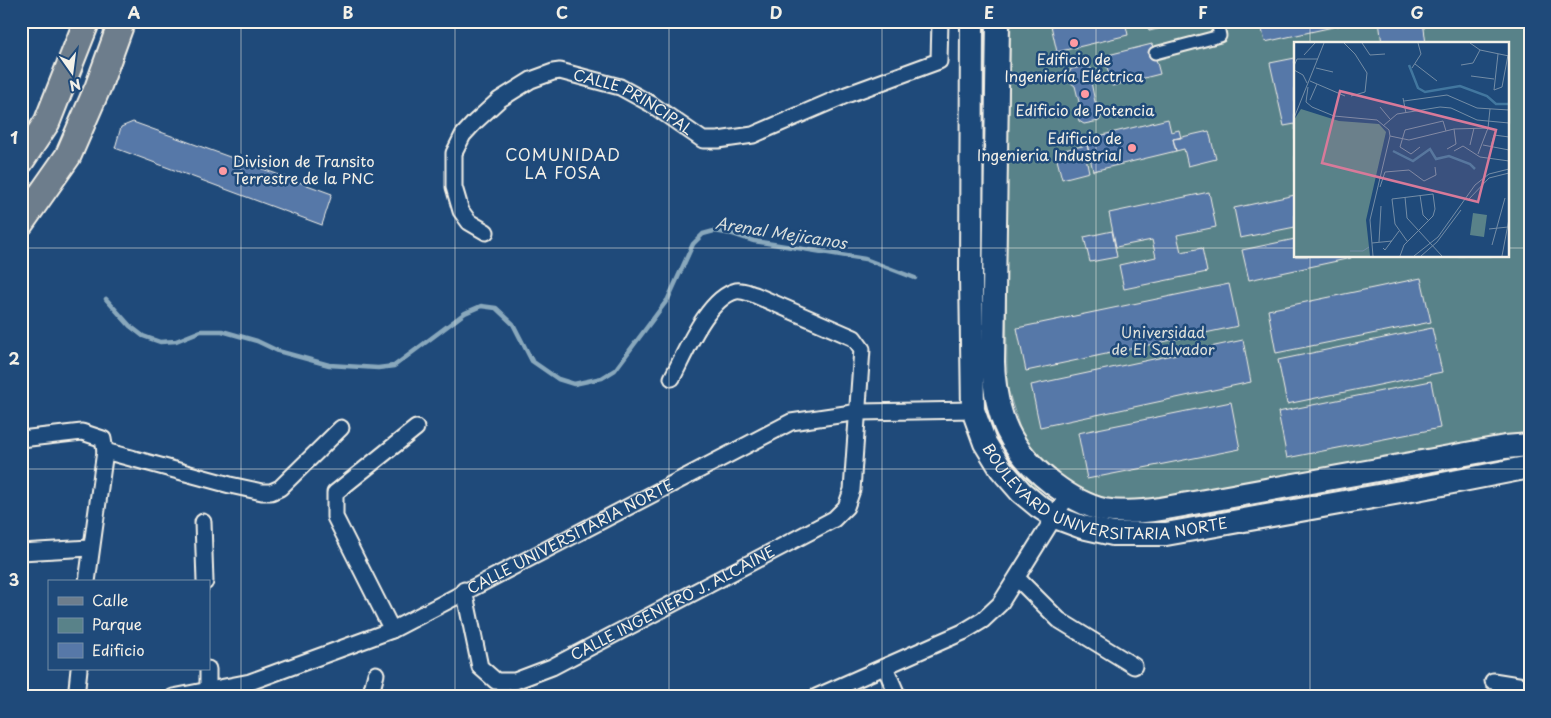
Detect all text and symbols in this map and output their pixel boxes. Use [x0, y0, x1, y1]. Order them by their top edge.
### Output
text: A [128, 0, 141, 24]
text: B [343, 0, 354, 24]
text: C [556, 0, 568, 24]
text: D [770, 0, 782, 24]
text: E [984, 0, 994, 24]
text: F [1198, 0, 1208, 24]
text: G [1410, 0, 1424, 24]
marker: Edificio de Ingeniería Eléctrica [1068, 37, 1080, 49]
inset map [1294, 42, 1508, 258]
place label: Edificio de Ingeniería Eléctrica [1005, 47, 1144, 87]
north arrow [48, 48, 98, 98]
street label: CALLE PRINCIPAL [571, 62, 699, 140]
text: N [67, 74, 83, 97]
marker: Edificio de Potencia [1079, 88, 1091, 100]
place label: Edificio de Potencia [1016, 98, 1155, 121]
text: 1 [10, 125, 18, 149]
place label: Edificio de Ingenieria Industrial [977, 126, 1122, 166]
district label: COMUNIDAD LA FOSA [505, 142, 621, 184]
marker: Edificio de Ingenieria Industrial [1126, 142, 1138, 154]
place label: Division de Transito Terrestre de la PNC [233, 149, 375, 189]
marker: Division de Transito Terrestre de la PNC [217, 165, 229, 177]
water label: Arenal Mejicanos [714, 210, 850, 254]
park label: Universidad de El Salvador [1111, 320, 1215, 360]
text: 2 [8, 346, 20, 370]
street label: BOULEVARD UNIVERSITARIA NORTE [978, 438, 1229, 544]
street label: CALLE UNIVERSITARIA NORTE [462, 472, 677, 599]
street label: CALLE INGENIERO J. ALCAINE [566, 539, 779, 665]
text: 3 [9, 567, 19, 591]
legend [48, 580, 210, 670]
text: Calle [92, 588, 129, 611]
text: Parque [92, 612, 142, 635]
text: Edificio [92, 638, 145, 661]

